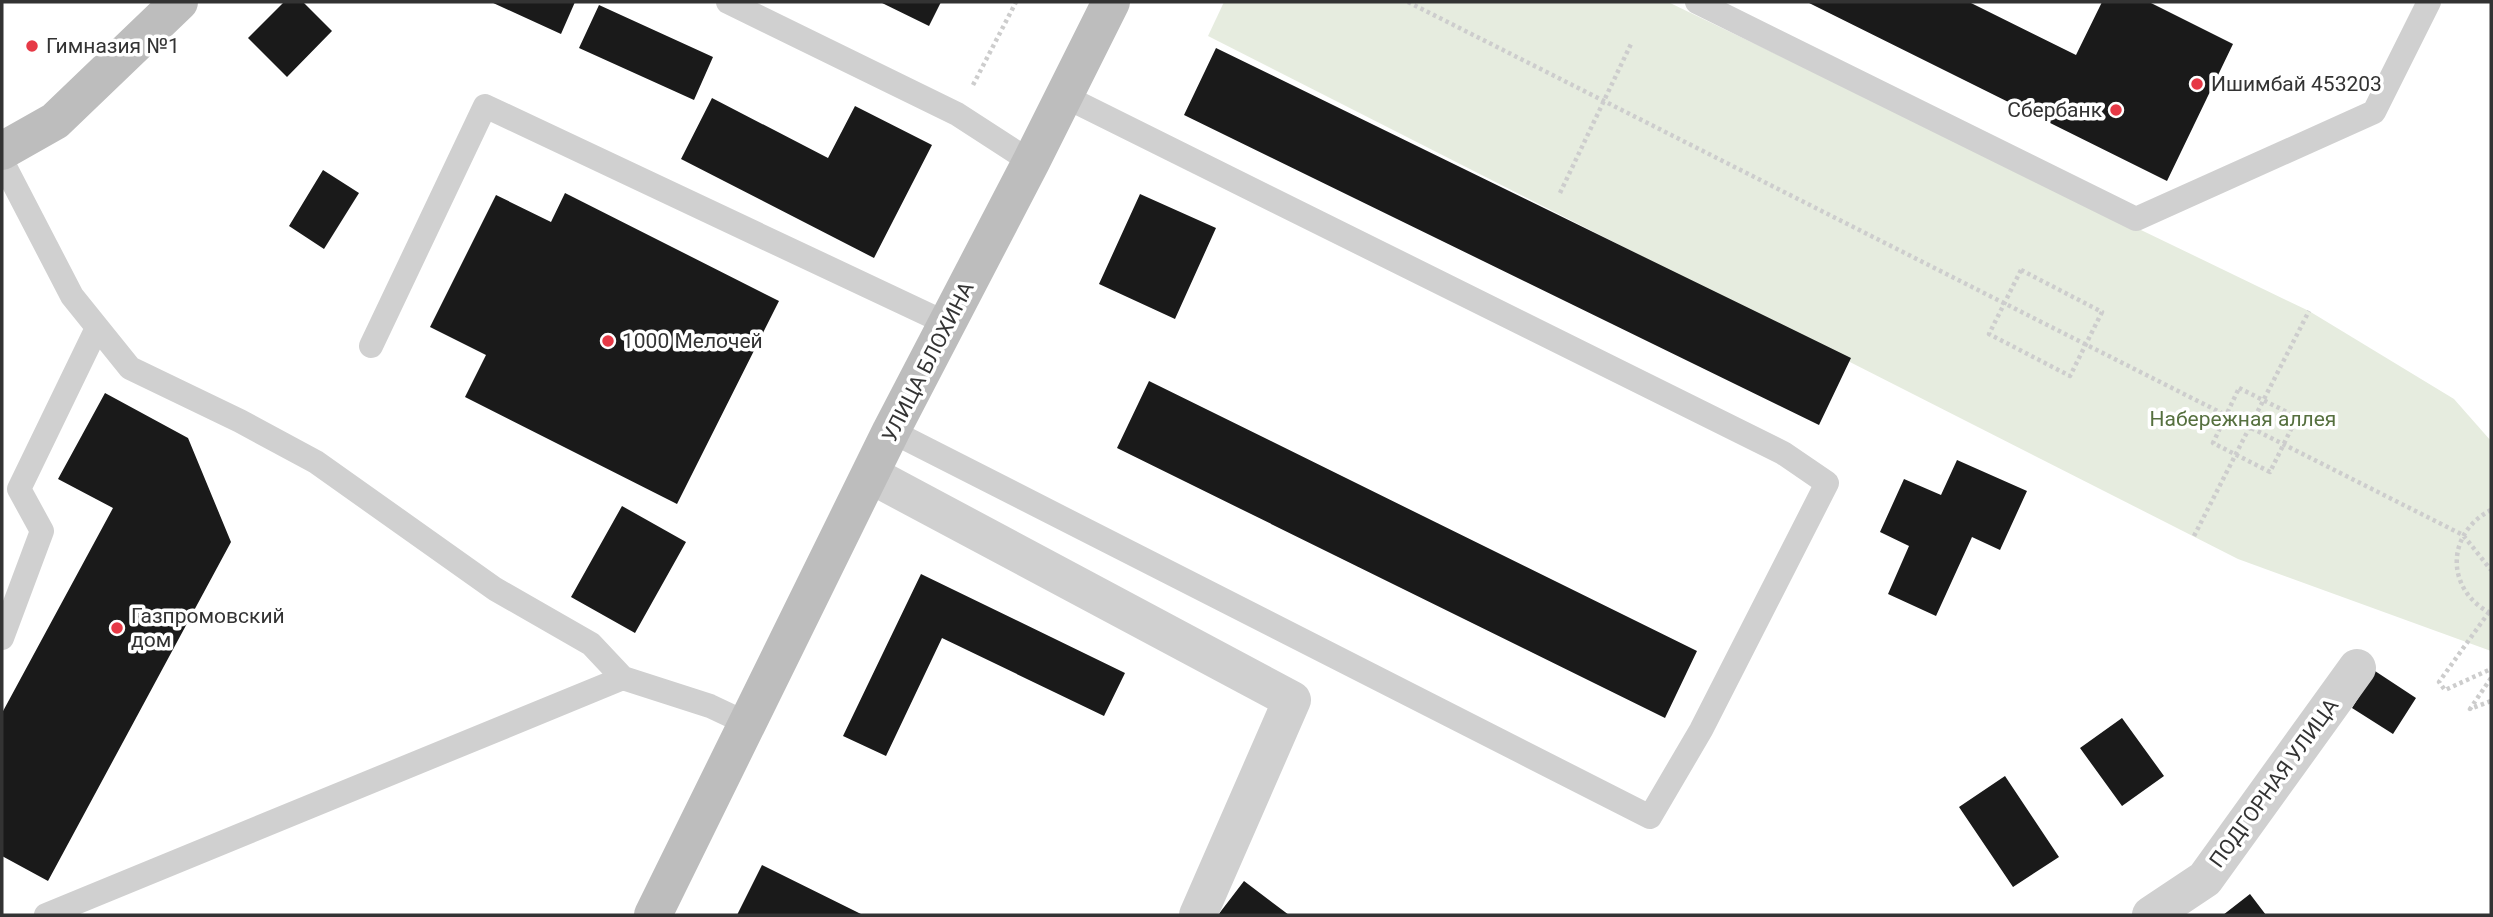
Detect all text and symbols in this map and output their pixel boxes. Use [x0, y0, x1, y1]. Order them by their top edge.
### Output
place label: Гимназия №1 [46, 34, 180, 58]
marker: Гимназия №1 [24, 38, 40, 54]
place label: Ишимбай 453203 [2211, 72, 2382, 96]
marker: Ишимбай 453203 [2189, 76, 2205, 92]
place label: Сбербанк [2007, 98, 2103, 122]
marker: Сбербанк [2108, 102, 2124, 118]
street label: УЛИЦА БЛОХИНА [877, 278, 979, 446]
place label: 1000 Мелочей [622, 329, 763, 353]
marker: 1000 Мелочей [600, 333, 616, 349]
park label: Набережная аллея [2150, 407, 2336, 431]
place label: Газпромовский дом [131, 604, 285, 652]
marker: Газпромовский дом [109, 620, 125, 636]
street label: ПОДГОРНАЯ УЛИЦА [2205, 694, 2343, 872]

